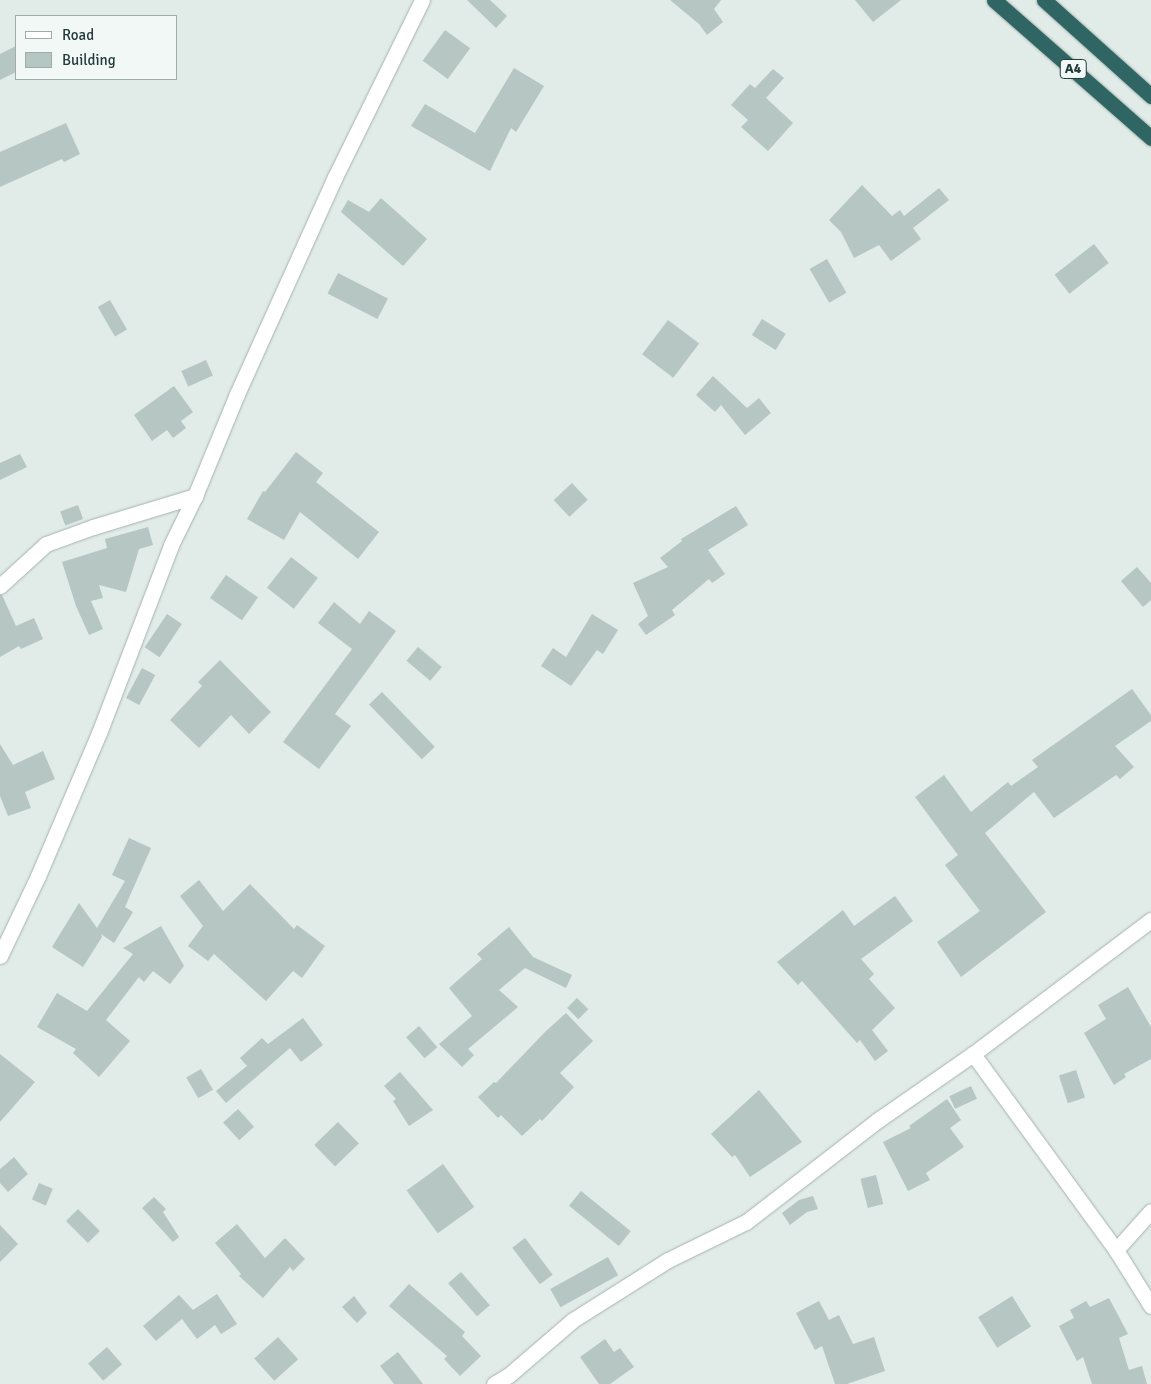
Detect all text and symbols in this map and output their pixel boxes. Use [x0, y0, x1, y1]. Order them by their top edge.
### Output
legend [15, 15, 178, 80]
text: Road [62, 26, 94, 44]
text: Building [62, 51, 116, 69]
road number: A4 [1059, 58, 1087, 80]

